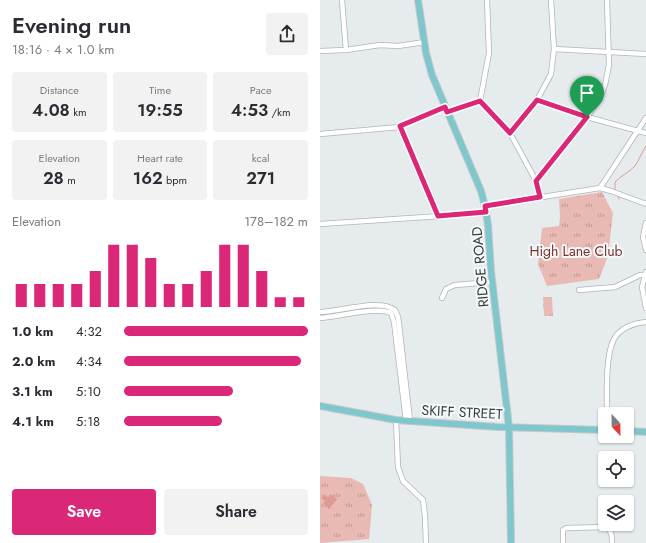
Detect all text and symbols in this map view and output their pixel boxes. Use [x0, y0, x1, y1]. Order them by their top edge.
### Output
text: Evening run [12, 9, 131, 41]
button: share [266, 13, 308, 55]
text: 18:16 · 4 × 1.0 km [12, 40, 114, 59]
pin [570, 76, 604, 117]
text: Distance [40, 82, 79, 98]
text: Time [149, 82, 171, 98]
text: Pace [250, 82, 272, 98]
icon: arrive [576, 82, 598, 104]
text: 4.08 [32, 98, 70, 122]
text: 19:55 [137, 98, 183, 122]
text: 4:53 [231, 98, 268, 122]
text: km [70, 104, 87, 120]
text: /km [268, 104, 291, 120]
text: Elevation [39, 150, 80, 166]
text: Heart rate [137, 150, 183, 166]
text: kcal [252, 150, 270, 166]
text: 28 [43, 166, 64, 190]
text: 162 [133, 166, 163, 190]
text: 271 [246, 166, 275, 190]
text: m [64, 172, 76, 188]
text: bpm [163, 172, 187, 188]
text: Elevation [12, 212, 61, 231]
text: 178–182 m [244, 212, 308, 231]
street label: RIDGE ROAD [467, 226, 493, 308]
park label: High Lane Club [529, 241, 623, 261]
text: 1.0 km [12, 322, 53, 341]
text: 4:32 [76, 322, 102, 341]
text: 2.0 km [12, 352, 55, 371]
text: 4:34 [76, 352, 102, 371]
text: 3.1 km [12, 382, 53, 401]
text: 5:10 [76, 382, 101, 401]
street label: SKIFF STREET [421, 400, 504, 424]
north arrow [598, 407, 634, 443]
map controls [598, 407, 634, 531]
text: 4.1 km [12, 412, 54, 431]
text: 5:18 [76, 412, 100, 431]
button: locate [598, 451, 634, 487]
button: Save [12, 489, 156, 535]
button: Share [164, 489, 308, 535]
button: layers [598, 495, 634, 531]

